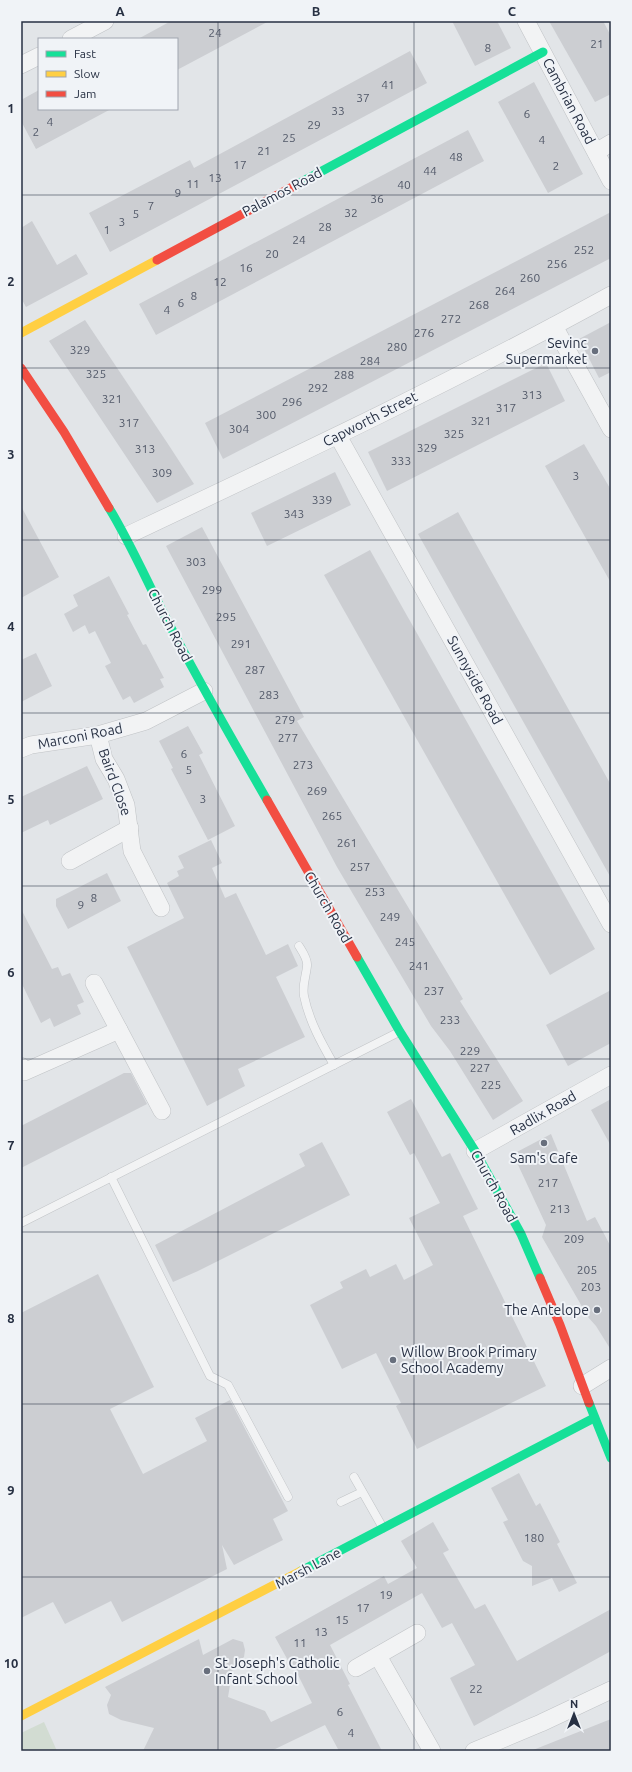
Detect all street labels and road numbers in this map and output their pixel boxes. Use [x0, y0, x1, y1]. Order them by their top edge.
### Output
street label: Cambrian Road [540, 55, 598, 147]
street label: Palamos Road [239, 164, 325, 220]
street label: Capworth Street [320, 388, 420, 450]
street label: Church Road [145, 586, 195, 664]
street label: Sunnyside Road [444, 633, 506, 727]
street label: Marconi Road [36, 720, 124, 752]
street label: Baird Close [95, 746, 135, 818]
street label: Church Road [301, 868, 355, 946]
street label: Radlix Road [507, 1088, 579, 1138]
street label: Church Road [468, 1147, 520, 1225]
street label: Marsh Lane [272, 1544, 344, 1592]

